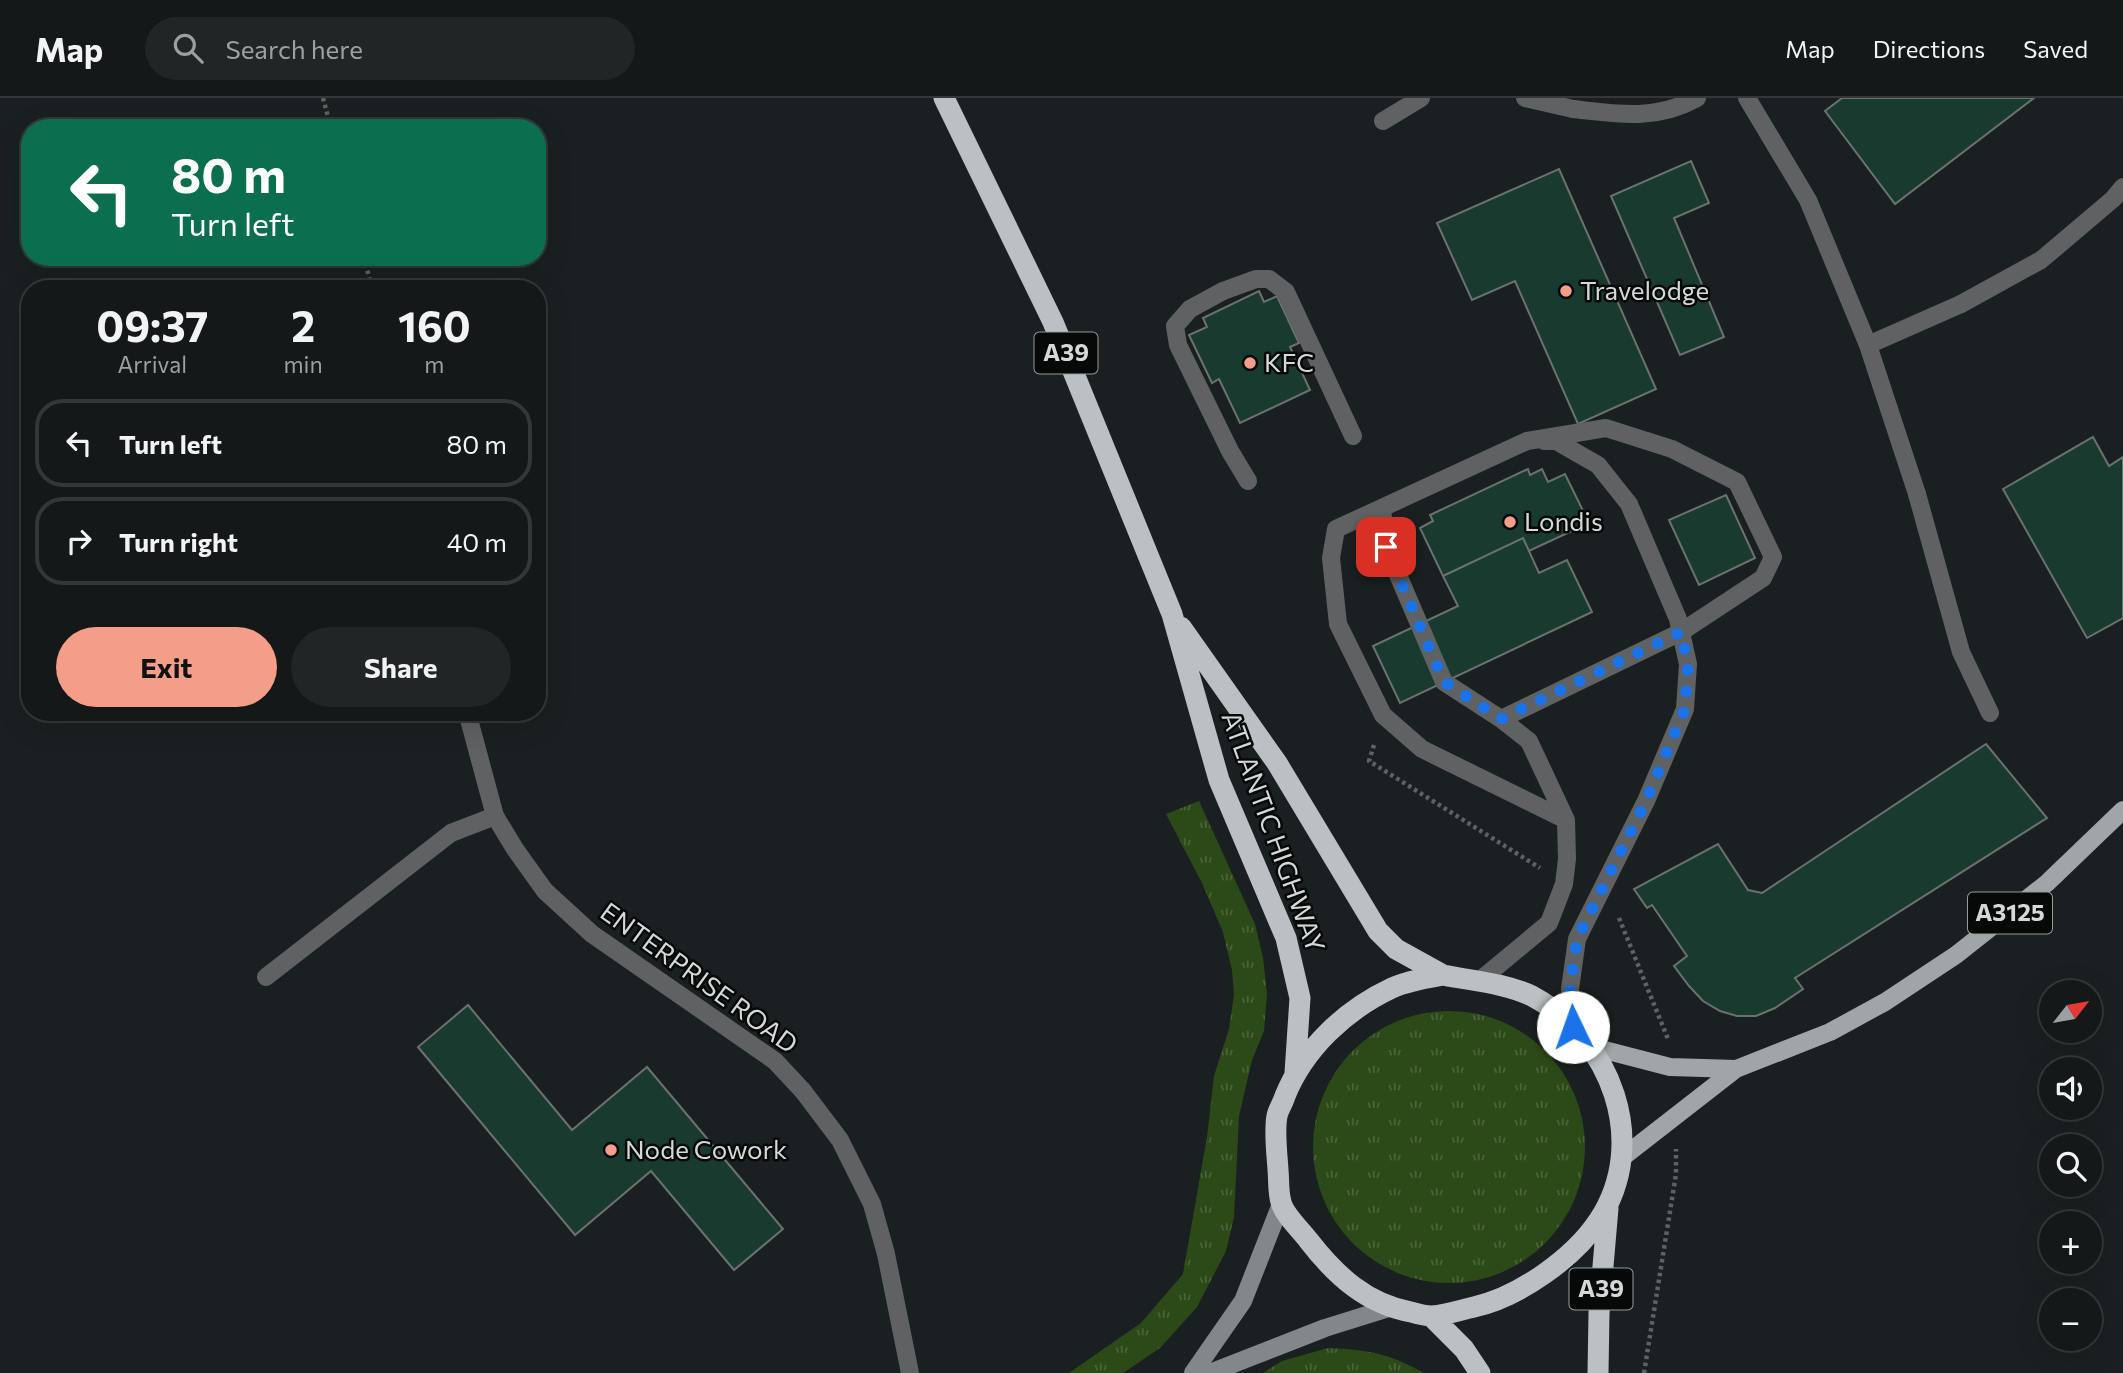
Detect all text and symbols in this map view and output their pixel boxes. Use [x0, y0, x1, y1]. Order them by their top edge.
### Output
search box [145, 17, 635, 80]
text: Map [35, 28, 103, 69]
icon: search [169, 29, 207, 67]
text: Search here [225, 33, 363, 64]
text: Map [1785, 34, 1835, 63]
text: Directions [1873, 34, 1985, 63]
text: Saved [2023, 34, 2088, 63]
text: 80 m [171, 143, 286, 203]
icon: left [56, 147, 147, 238]
text: Turn left [171, 203, 295, 243]
place label: Travelodge [1580, 274, 1709, 305]
marker: Travelodge [1558, 283, 1574, 299]
text: 09:37 [96, 299, 208, 351]
text: 2 [291, 299, 315, 351]
text: 160 [398, 299, 471, 351]
road number: A39 [1034, 332, 1098, 374]
place label: KFC [1264, 346, 1314, 377]
text: Arrival [117, 350, 187, 378]
text: min [284, 350, 323, 378]
text: m [424, 350, 444, 378]
marker: KFC [1242, 355, 1258, 371]
icon: left [60, 424, 98, 462]
text: Turn left [119, 428, 222, 459]
text: 80 m [447, 428, 507, 459]
place label: Londis [1524, 505, 1603, 536]
marker: Londis [1502, 514, 1518, 530]
pin [1356, 517, 1416, 577]
icon: right [60, 522, 98, 560]
text: Turn right [119, 526, 238, 557]
text: 40 m [447, 526, 507, 557]
icon: arrive [1367, 528, 1405, 566]
button: Exit [56, 627, 277, 707]
button: Share [291, 627, 511, 707]
street label: ATLANTIC HIGHWAY [1216, 707, 1332, 956]
road number: A3125 [1968, 892, 2052, 934]
street label: ENTERPRISE ROAD [595, 895, 804, 1059]
north arrow [2039, 980, 2102, 1043]
map controls [2039, 980, 2102, 1351]
position arrow [1536, 990, 1610, 1064]
button: sound [2039, 1057, 2102, 1120]
place label: Node Cowork [625, 1133, 787, 1164]
button: search [2039, 1134, 2102, 1197]
marker: Node Cowork [603, 1142, 619, 1158]
button: + [2039, 1211, 2102, 1274]
road number: A39 [1570, 1268, 1632, 1310]
button: − [2039, 1288, 2102, 1351]

